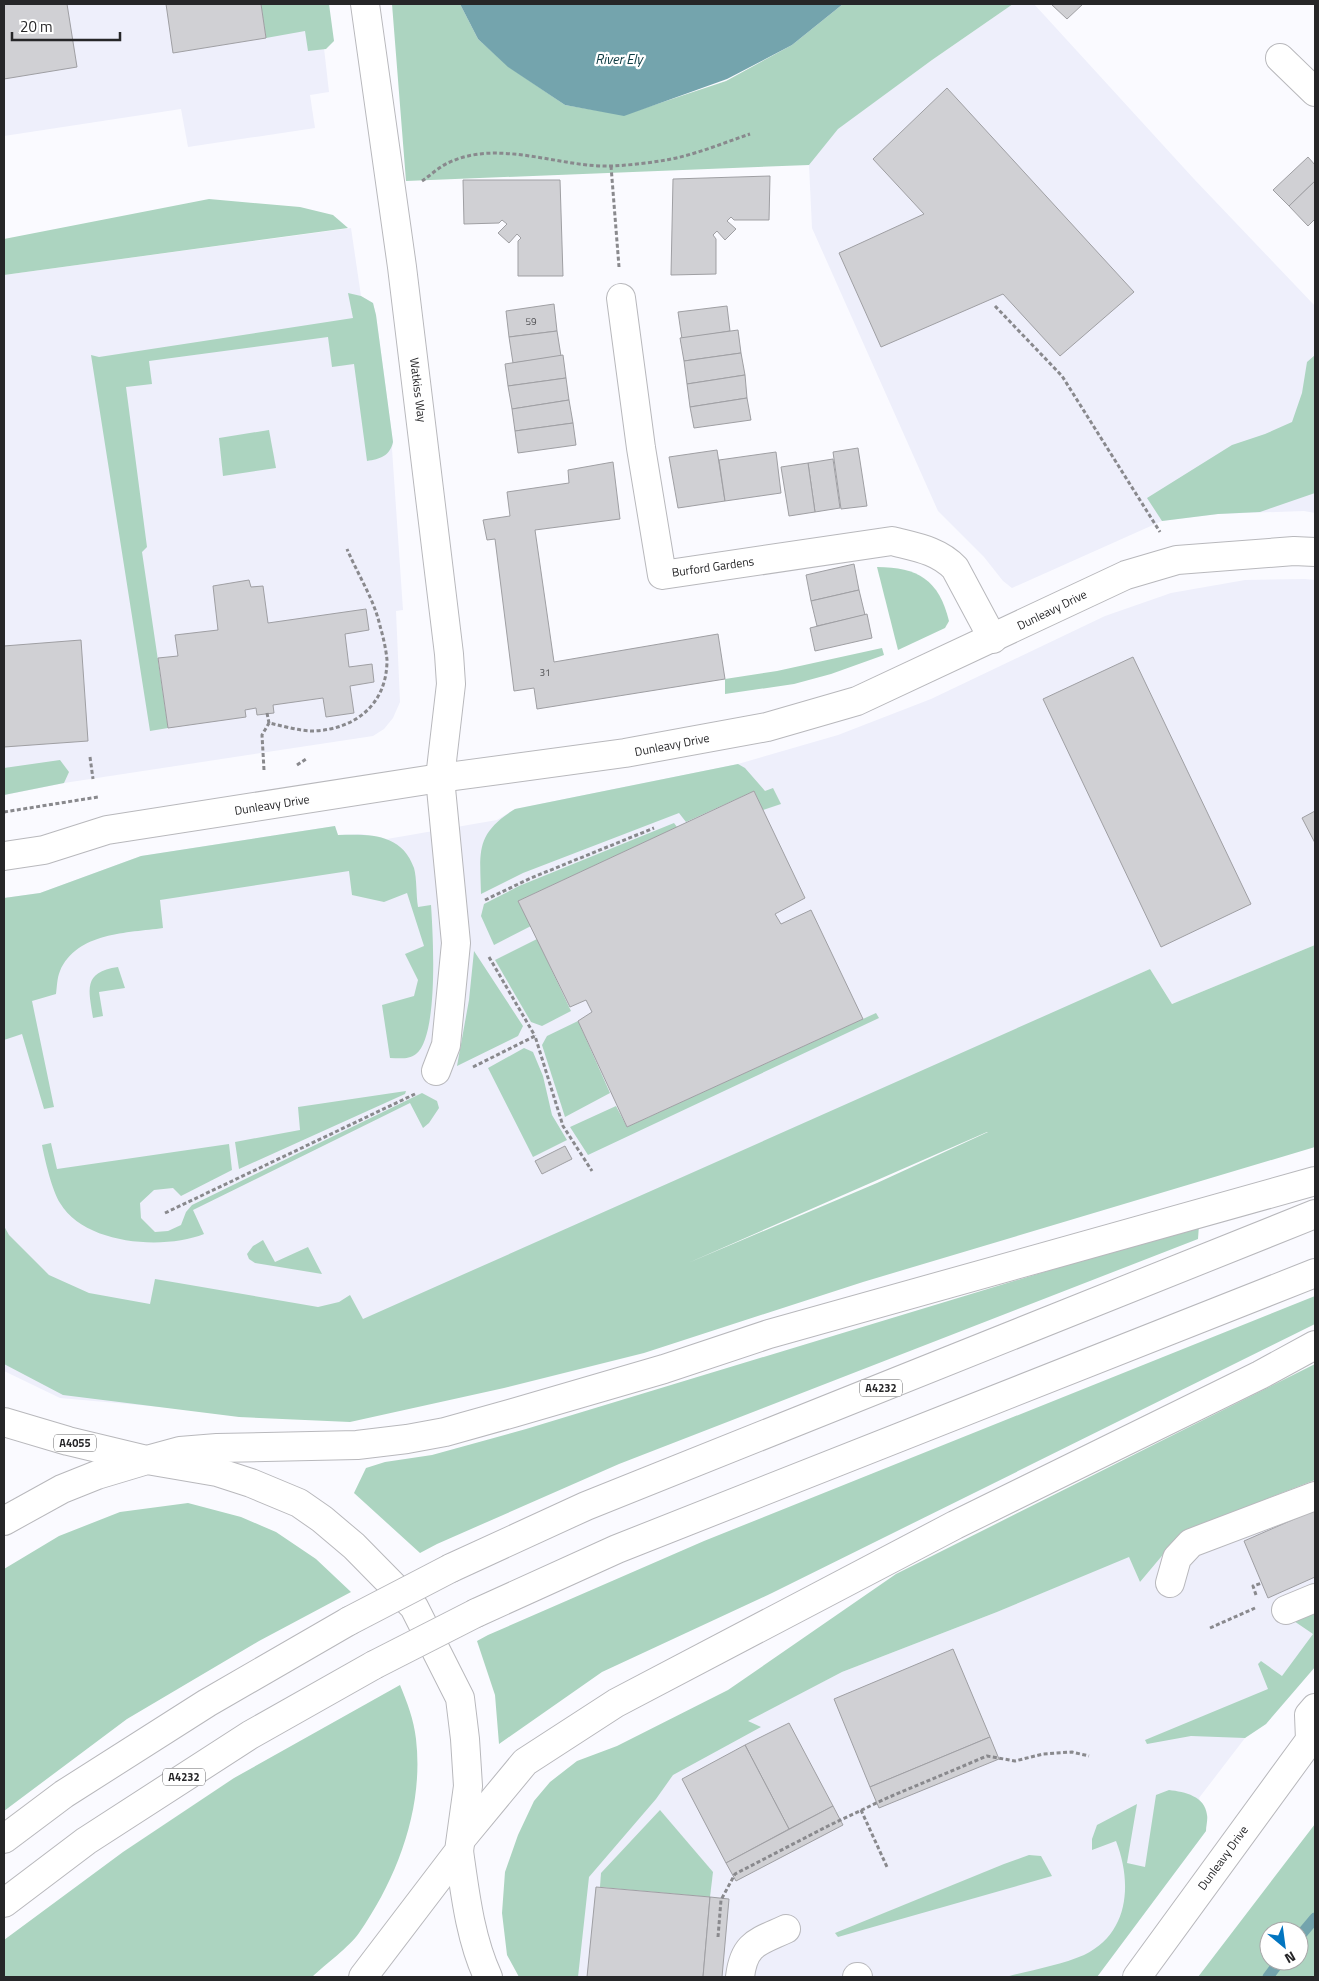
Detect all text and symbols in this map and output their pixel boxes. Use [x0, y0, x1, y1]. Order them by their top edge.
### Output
scale bar [12, 10, 120, 42]
text: 20 m [20, 15, 53, 38]
water label: River Ely [595, 48, 644, 69]
house number: 59 [525, 314, 537, 329]
street label: Watkiss Way [405, 356, 432, 424]
street label: Burford Gardens [671, 551, 756, 582]
street label: Dunleavy Drive [1014, 584, 1090, 635]
house number: 31 [539, 665, 551, 680]
street label: Dunleavy Drive [633, 728, 711, 761]
street label: Dunleavy Drive [233, 789, 311, 820]
road number: A4232 [860, 1380, 902, 1396]
road number: A4055 [54, 1435, 96, 1452]
road number: A4232 [163, 1768, 205, 1785]
street label: Dunleavy Drive [1193, 1821, 1253, 1894]
north arrow [1259, 1921, 1309, 1971]
text: N [1281, 1946, 1300, 1969]

